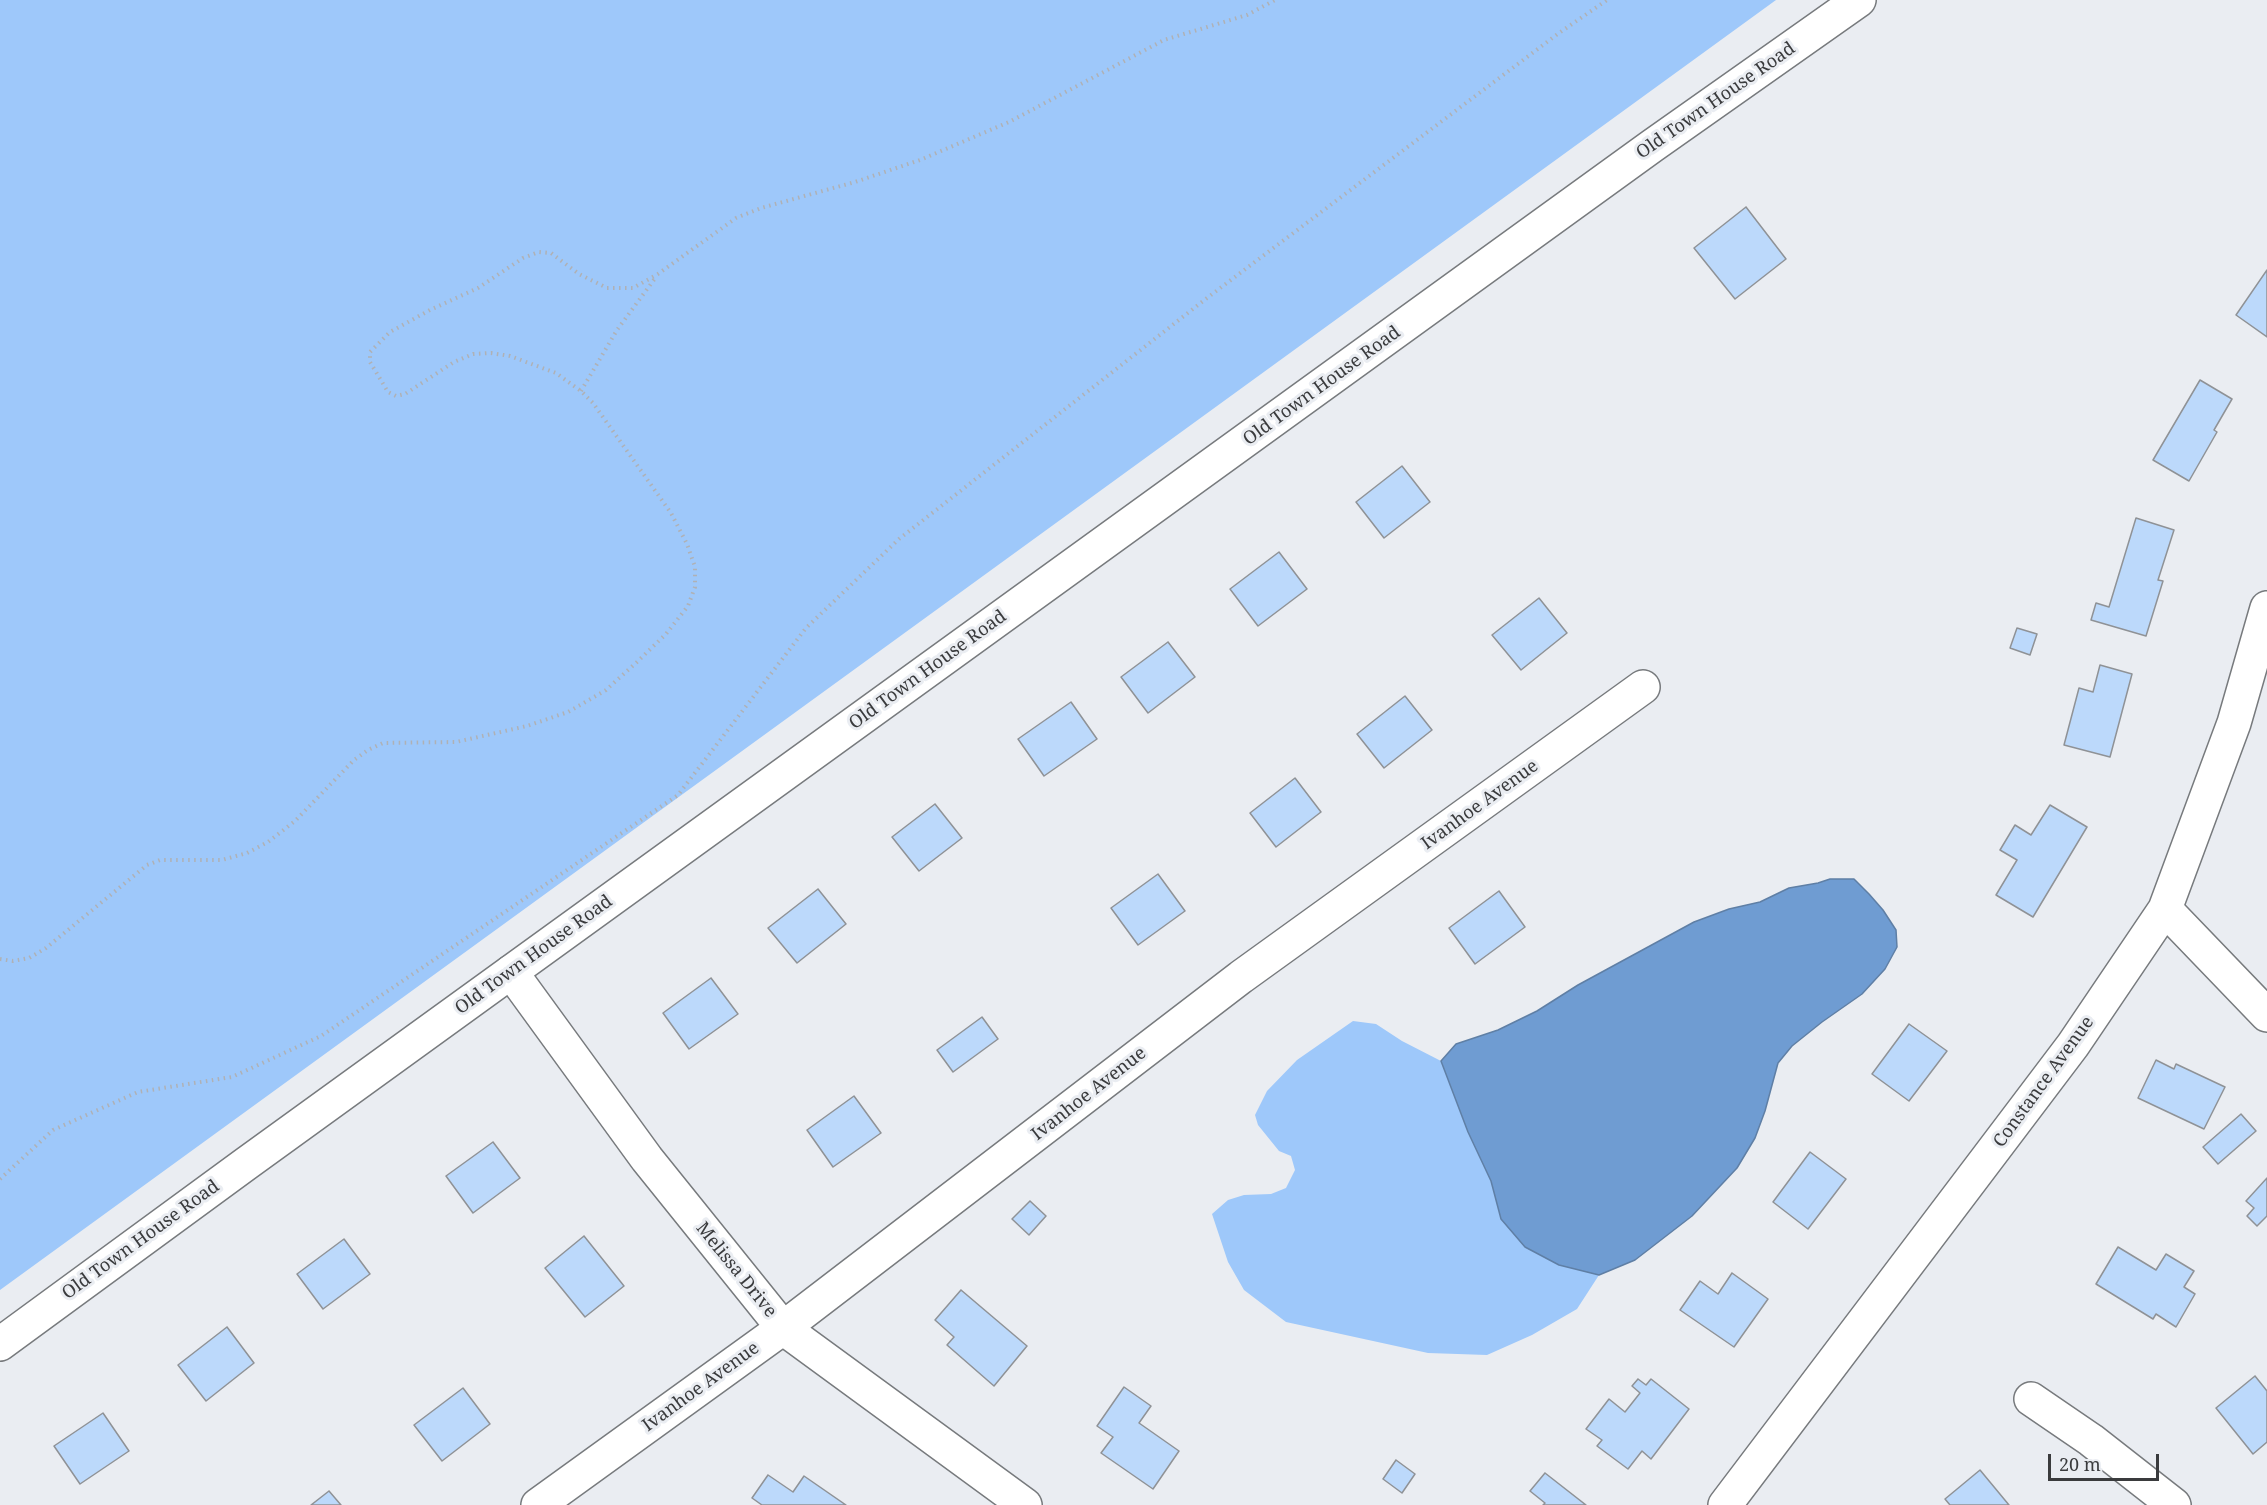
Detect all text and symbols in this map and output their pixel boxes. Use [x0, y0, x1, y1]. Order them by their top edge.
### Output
street label: Old Town House Road [1632, 38, 1800, 164]
street label: Old Town House Road [1239, 322, 1405, 450]
street label: Old Town House Road [845, 606, 1011, 734]
street label: Ivanhoe Avenue [1417, 755, 1543, 855]
street label: Old Town House Road [451, 891, 617, 1019]
street label: Constance Avenue [1989, 1012, 2099, 1152]
street label: Ivanhoe Avenue [1027, 1043, 1151, 1145]
street label: Old Town House Road [58, 1176, 224, 1304]
street label: Melissa Drive [691, 1218, 781, 1322]
street label: Ivanhoe Avenue [638, 1337, 764, 1437]
scale bar [2051, 1442, 2162, 1480]
text: 20 m [2059, 1452, 2101, 1476]

